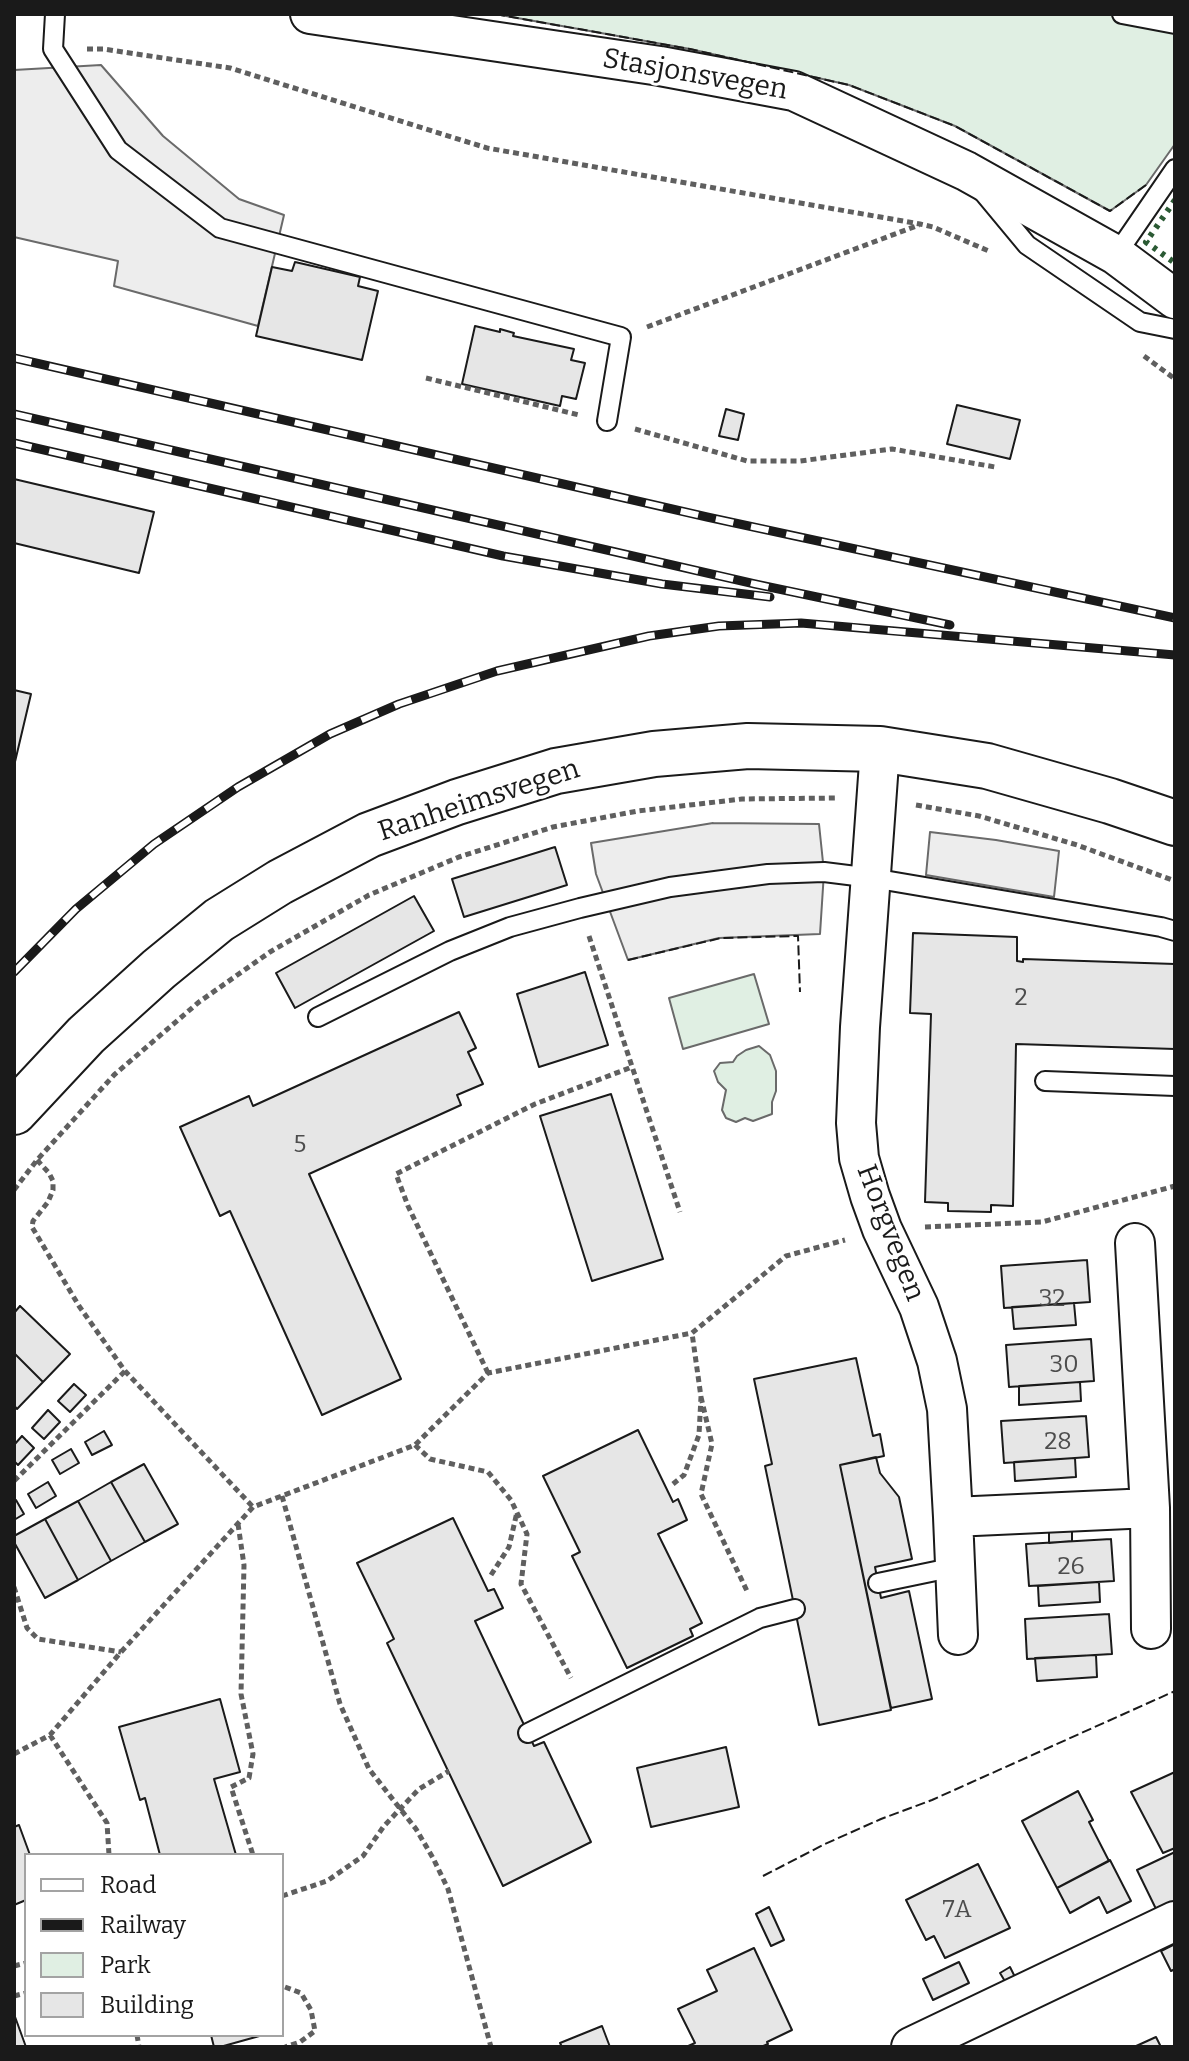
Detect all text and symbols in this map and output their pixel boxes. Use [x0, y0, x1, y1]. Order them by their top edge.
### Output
street label: Stasjonsvegen [600, 42, 790, 108]
street label: Ranheimsvegen [374, 753, 584, 849]
house number: 2 [1014, 984, 1028, 1012]
house number: 5 [294, 1131, 306, 1159]
street label: Horgvegen [849, 1160, 931, 1306]
house number: 32 [1039, 1285, 1065, 1313]
house number: 30 [1049, 1351, 1079, 1379]
house number: 28 [1044, 1428, 1072, 1456]
house number: 26 [1057, 1553, 1085, 1581]
legend [24, 1853, 284, 2037]
text: Road [100, 1871, 156, 1899]
house number: 7A [942, 1896, 972, 1924]
text: Railway [100, 1911, 186, 1939]
text: Park [100, 1951, 151, 1979]
text: Building [100, 1991, 194, 2019]

